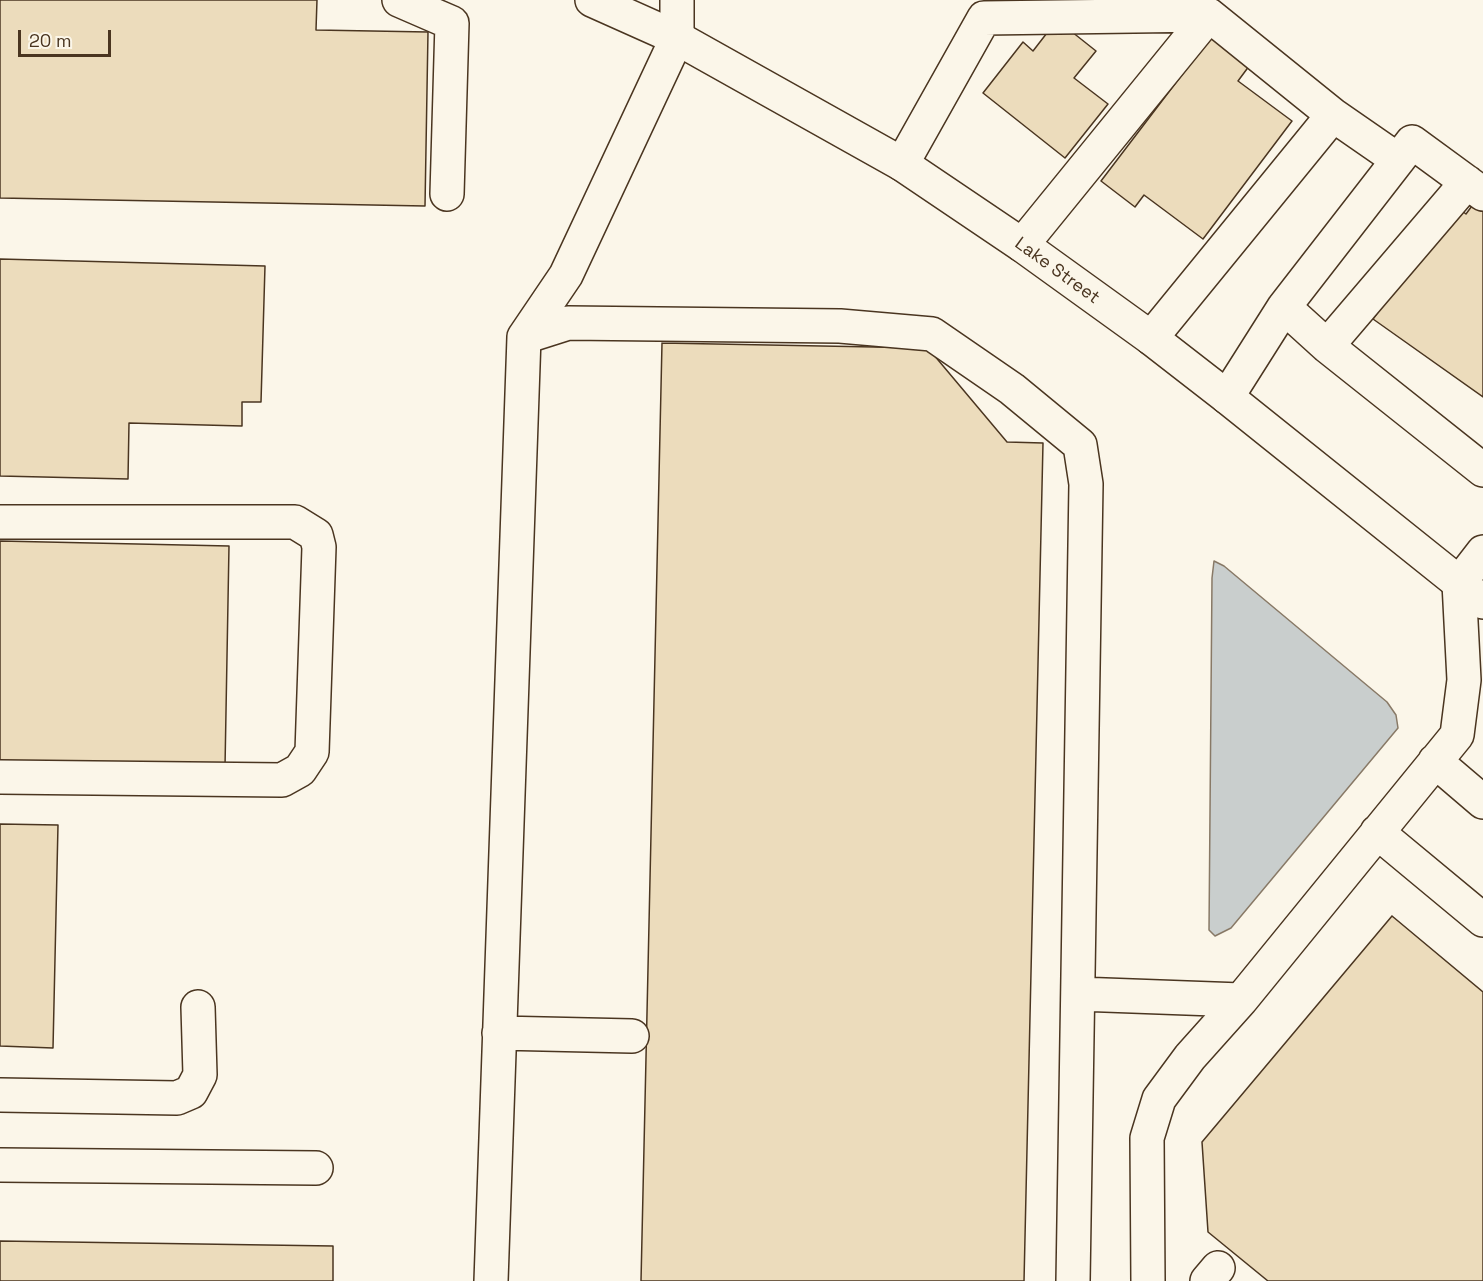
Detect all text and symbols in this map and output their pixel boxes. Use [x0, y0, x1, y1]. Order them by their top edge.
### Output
scale bar [21, 18, 114, 56]
text: 20 m [29, 29, 72, 52]
street label: Lake Street [1010, 233, 1104, 309]

